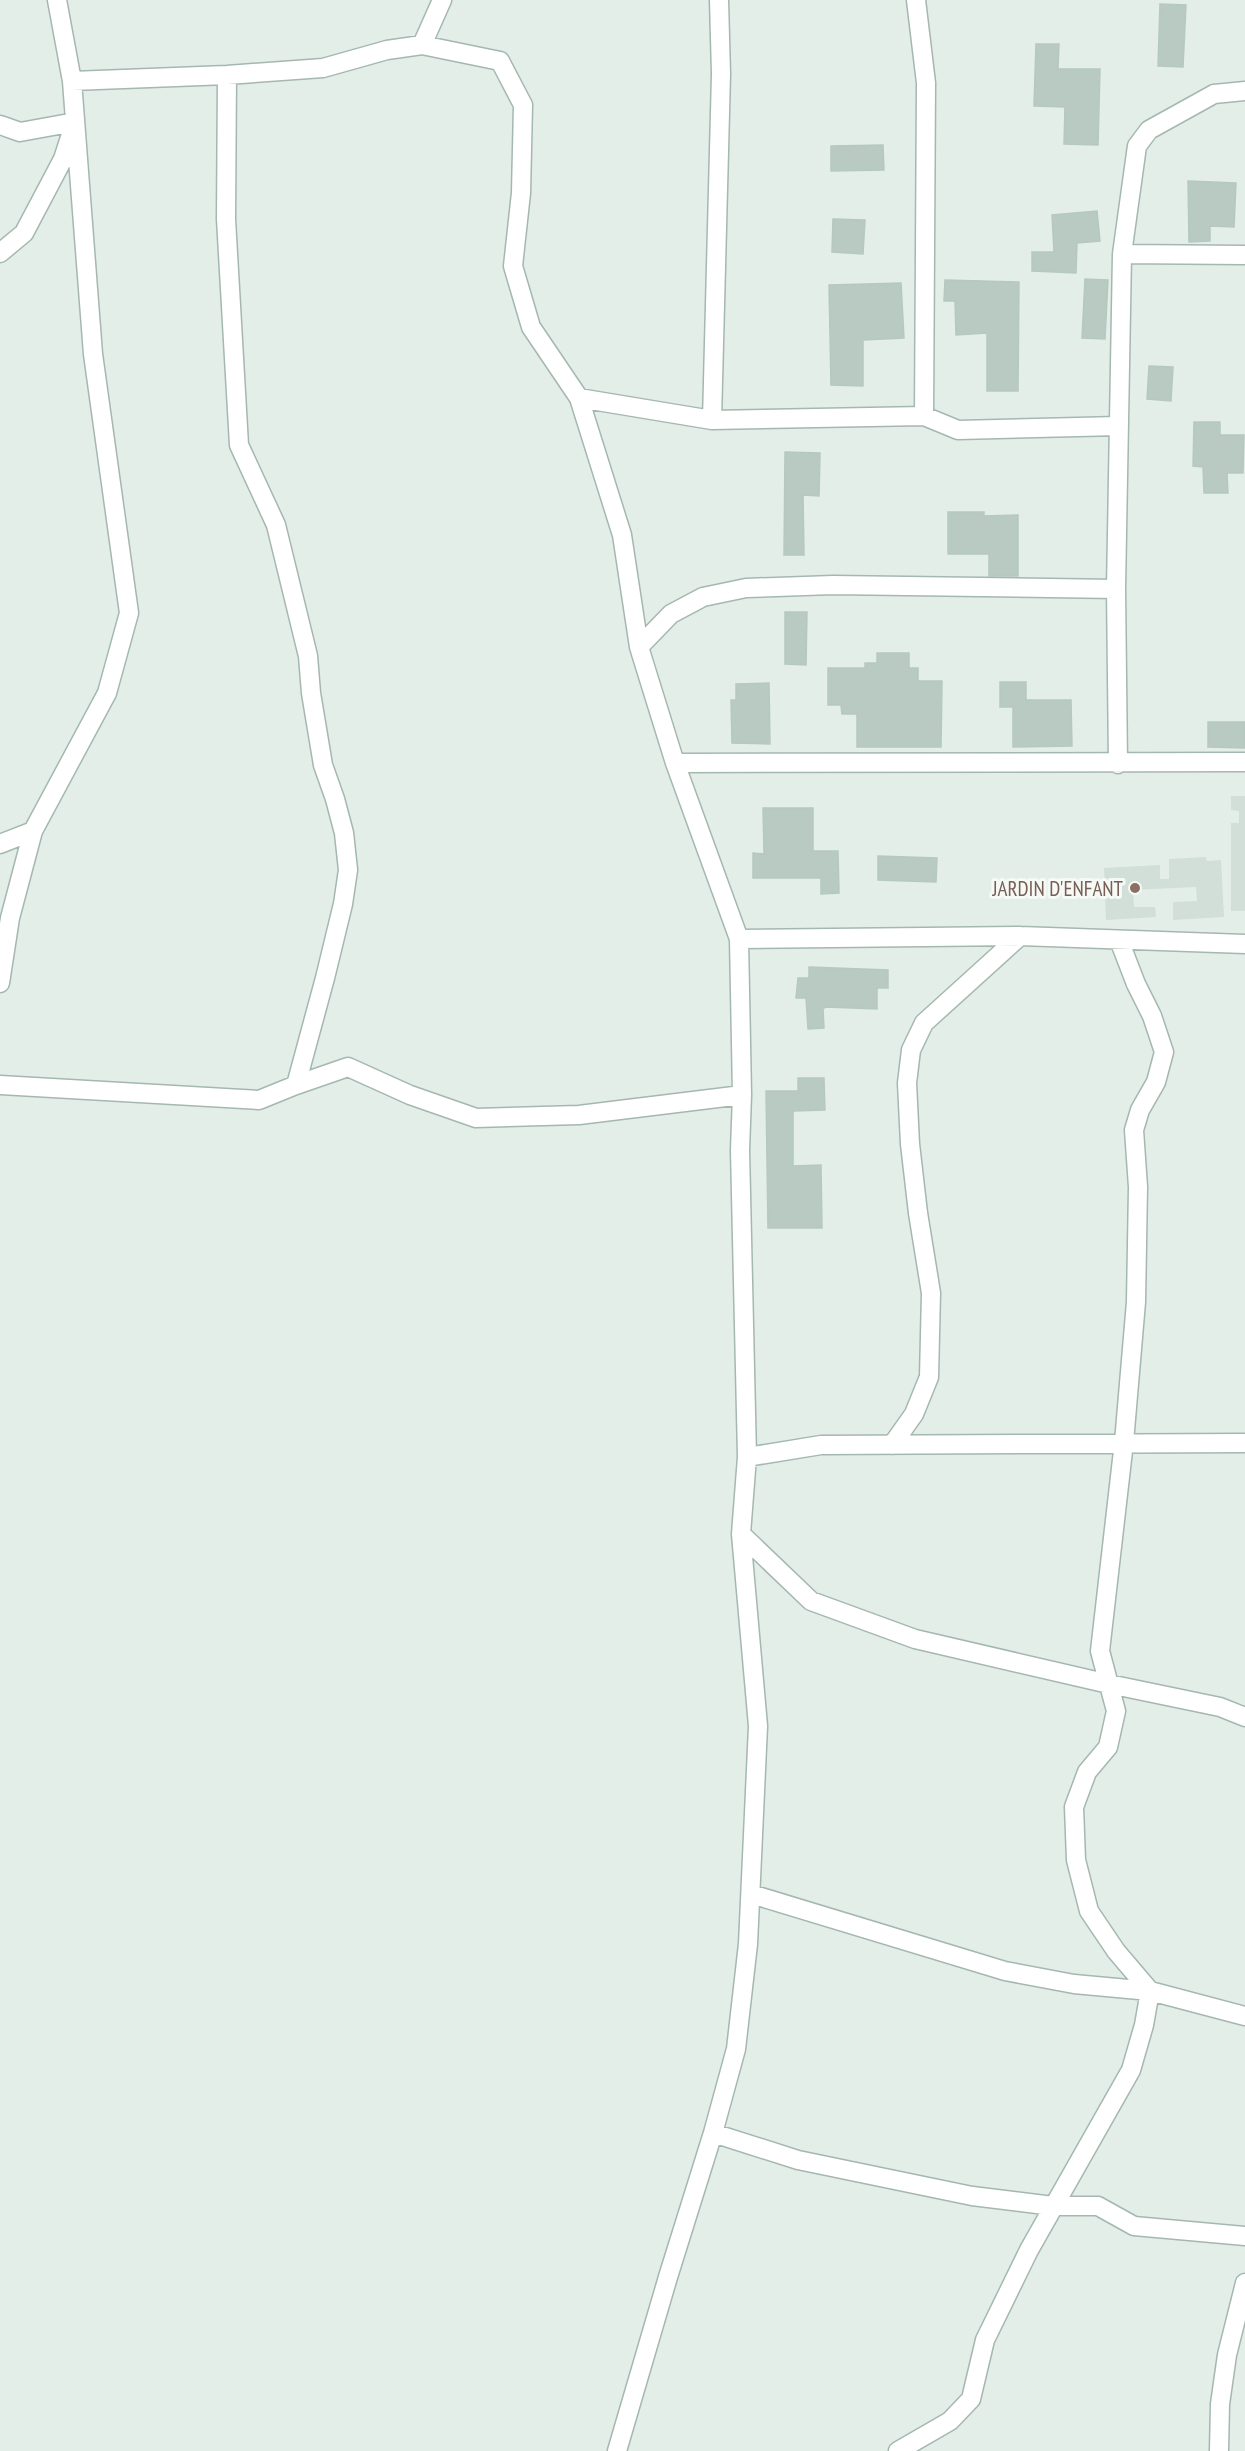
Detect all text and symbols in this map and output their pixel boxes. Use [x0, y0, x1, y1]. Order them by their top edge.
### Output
place label: JARDIN D'ENFANT [992, 875, 1124, 902]
marker: JARDIN D'ENFANT [1128, 881, 1142, 895]

